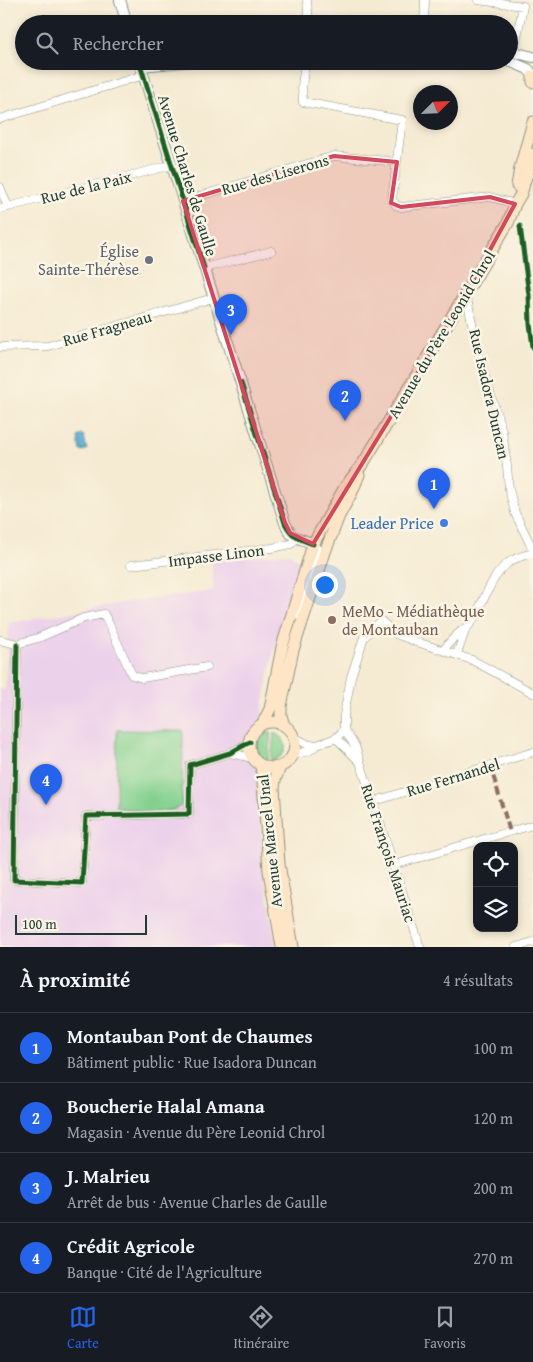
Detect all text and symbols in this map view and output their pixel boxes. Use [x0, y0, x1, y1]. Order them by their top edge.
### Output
search box [15, 15, 518, 70]
icon: search [33, 29, 61, 57]
text: Rechercher [73, 29, 164, 57]
north arrow [413, 85, 458, 130]
street label: Avenue Charles de Gaulle [152, 91, 224, 259]
street label: Rue des Liserons [218, 147, 332, 201]
street label: Rue de la Paix [38, 164, 135, 210]
place label: Église Sainte-Thérèse [38, 239, 139, 281]
street label: Avenue du Père Leonid Chrol [381, 245, 501, 423]
marker: Église Sainte-Thérèse [143, 254, 155, 266]
pin: 3 [215, 294, 247, 335]
street label: Rue Fragneau [60, 304, 155, 352]
street label: Rue Isadora Duncan [463, 327, 517, 461]
pin: 2 [329, 380, 361, 421]
pin: 1 [418, 468, 450, 509]
place label: Leader Price [351, 511, 434, 535]
marker: Leader Price [438, 517, 450, 529]
street label: Impasse Linon [167, 537, 265, 573]
your location [312, 572, 338, 598]
place label: MeMo - Médiathèque de Montauban [342, 599, 484, 641]
marker: MeMo - Médiathèque de Montauban [326, 614, 338, 626]
street label: Rue Fernandel [403, 751, 503, 803]
pin: 4 [30, 764, 62, 805]
street label: Avenue Marcel Unal [250, 773, 288, 909]
street label: Rue François Mauriac [355, 781, 423, 925]
map controls [473, 842, 518, 932]
button: locate [473, 842, 518, 887]
button: layers [473, 887, 518, 932]
scale bar [15, 912, 148, 935]
text: 100 m [22, 914, 57, 934]
text: À proximité [20, 964, 130, 995]
text: 4 résultats [443, 968, 513, 992]
text: Montauban Pont de Chaumes [67, 1022, 313, 1050]
text: 1 [32, 1036, 40, 1060]
text: 100 m [473, 1036, 513, 1060]
text: Bâtiment public · Rue Isadora Duncan [67, 1050, 317, 1074]
text: Boucherie Halal Amana [67, 1092, 265, 1120]
text: 2 [32, 1106, 40, 1130]
text: 120 m [473, 1106, 513, 1130]
text: Magasin · Avenue du Père Leonid Chrol [67, 1120, 325, 1144]
text: J. Malrieu [67, 1162, 150, 1190]
text: 3 [32, 1176, 40, 1200]
text: 200 m [473, 1176, 513, 1200]
text: Arrêt de bus · Avenue Charles de Gaulle [67, 1190, 327, 1214]
text: Crédit Agricole [67, 1232, 195, 1260]
text: 4 [32, 1246, 40, 1270]
text: 270 m [473, 1246, 513, 1270]
text: Banque · Cité de l'Agriculture [67, 1260, 262, 1284]
tab: Carte [67, 1303, 99, 1353]
tab: Itinéraire [233, 1303, 289, 1353]
tab: Favoris [424, 1303, 466, 1353]

